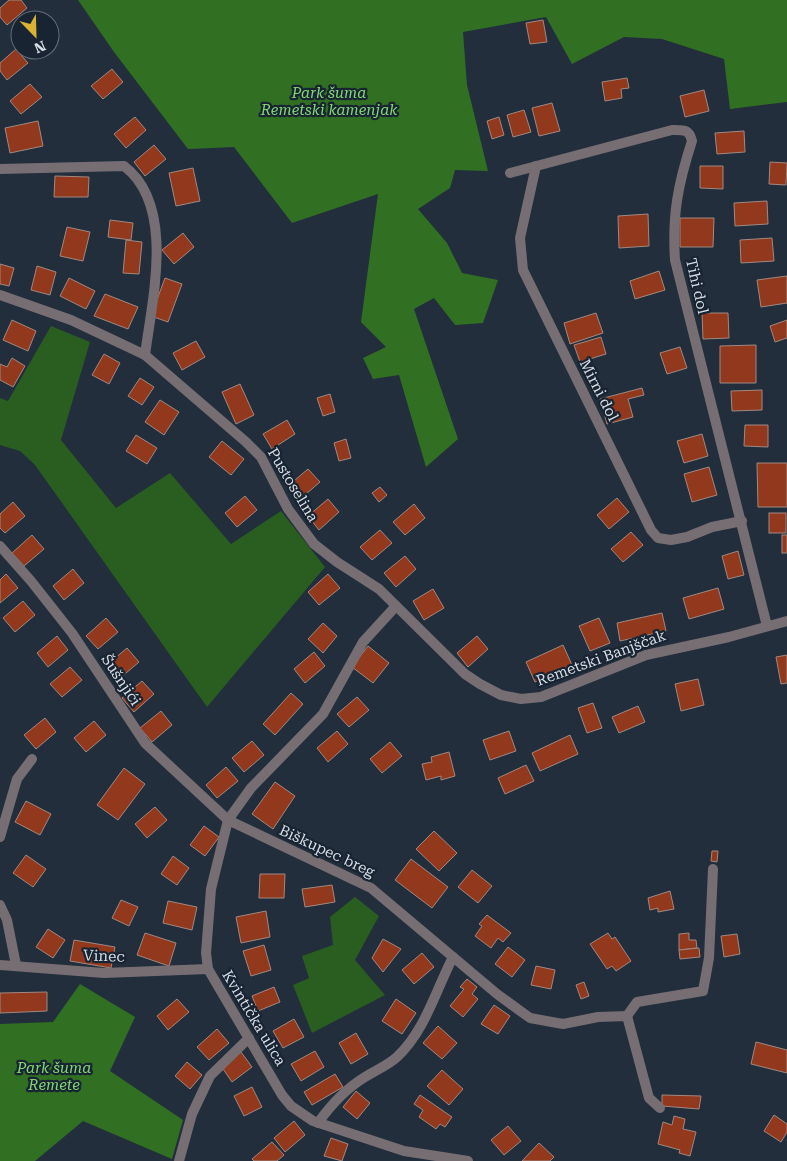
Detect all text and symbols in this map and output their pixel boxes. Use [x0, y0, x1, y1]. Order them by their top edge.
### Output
north arrow [10, 10, 60, 60]
text: N [32, 37, 48, 57]
park label: Park šuma Remetski kamenjak [260, 84, 398, 119]
street label: Tihi dol [682, 256, 712, 316]
street label: Mirni dol [576, 356, 622, 424]
street label: Pustoselina [264, 445, 322, 525]
street label: Remetski Banjščak [534, 626, 669, 690]
street label: Šušnjići [97, 651, 145, 709]
street label: Biškupec breg [276, 821, 378, 881]
street label: Vinec [83, 946, 125, 966]
street label: Kvintička ulica [218, 967, 290, 1069]
park label: Park šuma Remete [16, 1059, 91, 1094]

